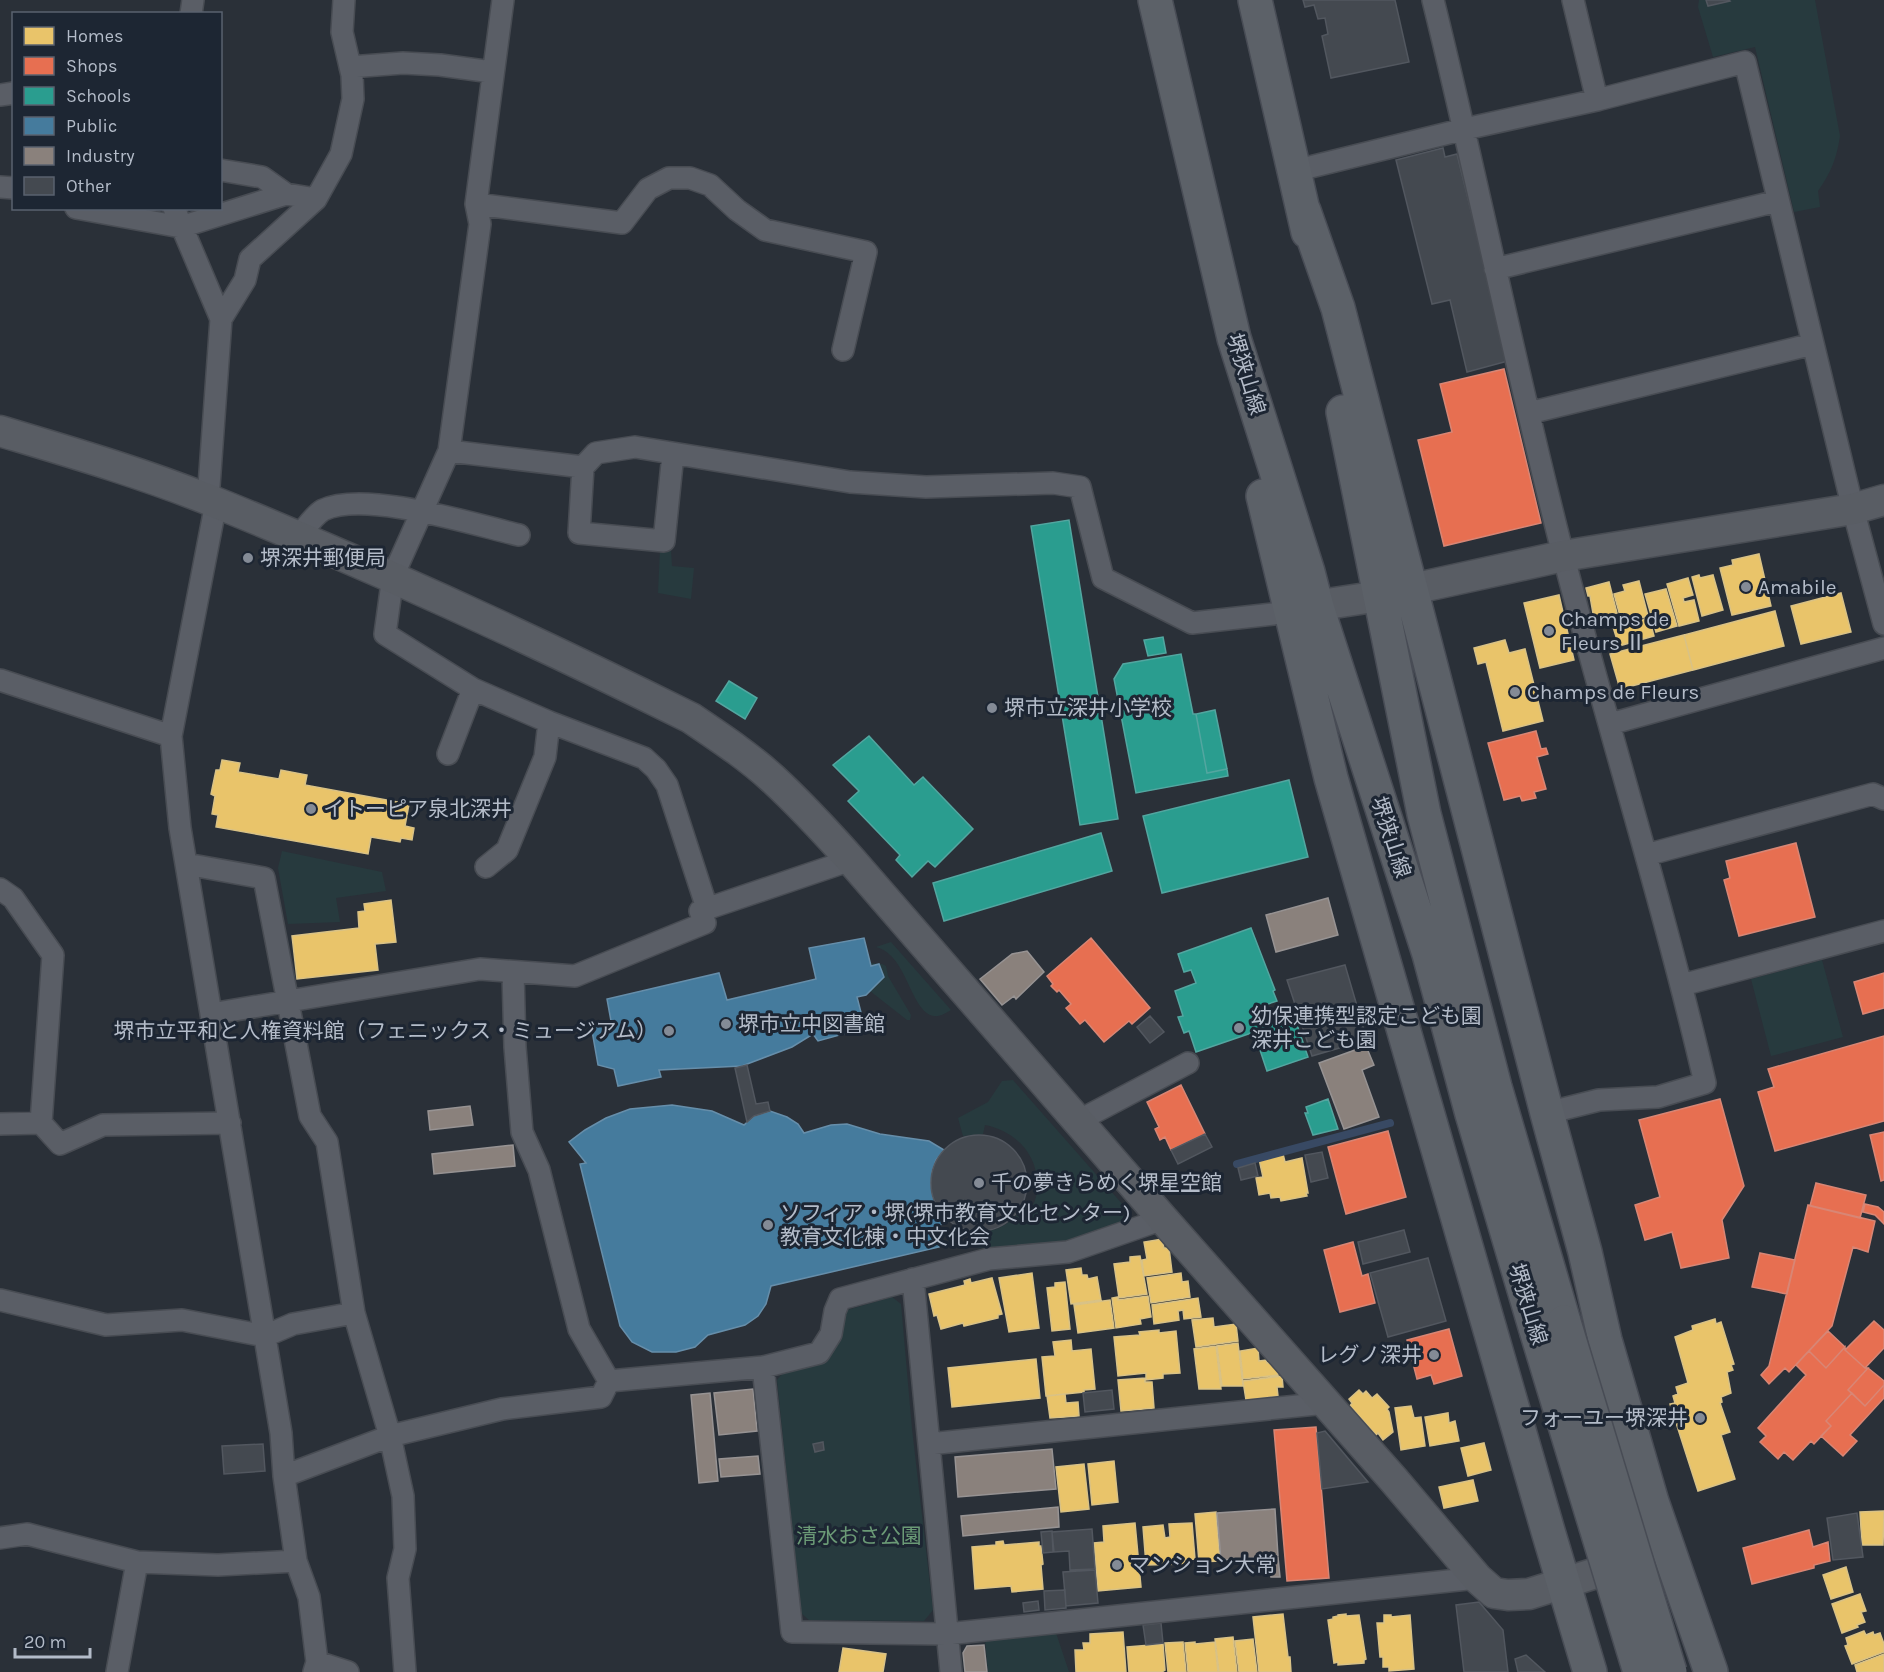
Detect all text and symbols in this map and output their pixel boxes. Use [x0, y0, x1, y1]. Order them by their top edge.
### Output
legend [12, 12, 222, 210]
text: Homes [66, 25, 123, 47]
text: Shops [66, 55, 118, 77]
text: Schools [66, 85, 131, 107]
text: Public [66, 115, 117, 137]
text: Industry [66, 145, 135, 167]
text: Other [66, 175, 111, 197]
street label: 堺狭山線 [1222, 330, 1270, 418]
place label: 堺深井郵便局 [260, 546, 386, 570]
marker: 堺深井郵便局 [241, 551, 255, 565]
place label: Amabile [1758, 575, 1837, 599]
marker: Amabile [1739, 580, 1753, 594]
place label: Champs de Fleurs Ⅱ [1561, 607, 1669, 655]
marker: Champs de Fleurs Ⅱ [1542, 624, 1556, 638]
place label: Champs de Fleurs [1527, 680, 1699, 704]
marker: Champs de Fleurs [1508, 685, 1522, 699]
place label: 堺市立深井小学校 [1004, 696, 1172, 720]
marker: 堺市立深井小学校 [985, 701, 999, 715]
street label: 堺狭山線 [1367, 793, 1415, 881]
place label: イトーピア泉北深井 [323, 797, 512, 821]
marker: イトーピア泉北深井 [304, 802, 318, 816]
place label: 幼保連携型認定こども園 深井こども園 [1251, 1004, 1482, 1052]
place label: 堺市立中図書館 [738, 1012, 885, 1036]
marker: 堺市立中図書館 [719, 1017, 733, 1031]
place label: 堺市立平和と人権資料館（フェニックス・ミュージアム） [114, 1019, 657, 1043]
marker: 幼保連携型認定こども園 深井こども園 [1232, 1021, 1246, 1035]
marker: 堺市立平和と人権資料館（フェニックス・ミュージアム） [662, 1024, 676, 1038]
place label: 千の夢きらめく堺星空館 [991, 1171, 1222, 1195]
marker: 千の夢きらめく堺星空館 [972, 1176, 986, 1190]
place label: ソフィア・堺(堺市教育文化センター) 教育文化棟・中文化会 [780, 1201, 1131, 1249]
marker: ソフィア・堺(堺市教育文化センター) 教育文化棟・中文化会 [761, 1218, 775, 1232]
street label: 堺狭山線 [1504, 1260, 1552, 1348]
place label: レグノ深井 [1317, 1343, 1422, 1367]
marker: レグノ深井 [1427, 1348, 1441, 1362]
place label: フォーユー堺深井 [1520, 1406, 1688, 1430]
marker: フォーユー堺深井 [1693, 1411, 1707, 1425]
park label: 清水おさ公園 [796, 1524, 922, 1548]
place label: マンション大常 [1129, 1553, 1276, 1577]
marker: マンション大常 [1110, 1558, 1124, 1572]
scale bar [15, 1621, 90, 1659]
text: 20 m [24, 1631, 66, 1653]

